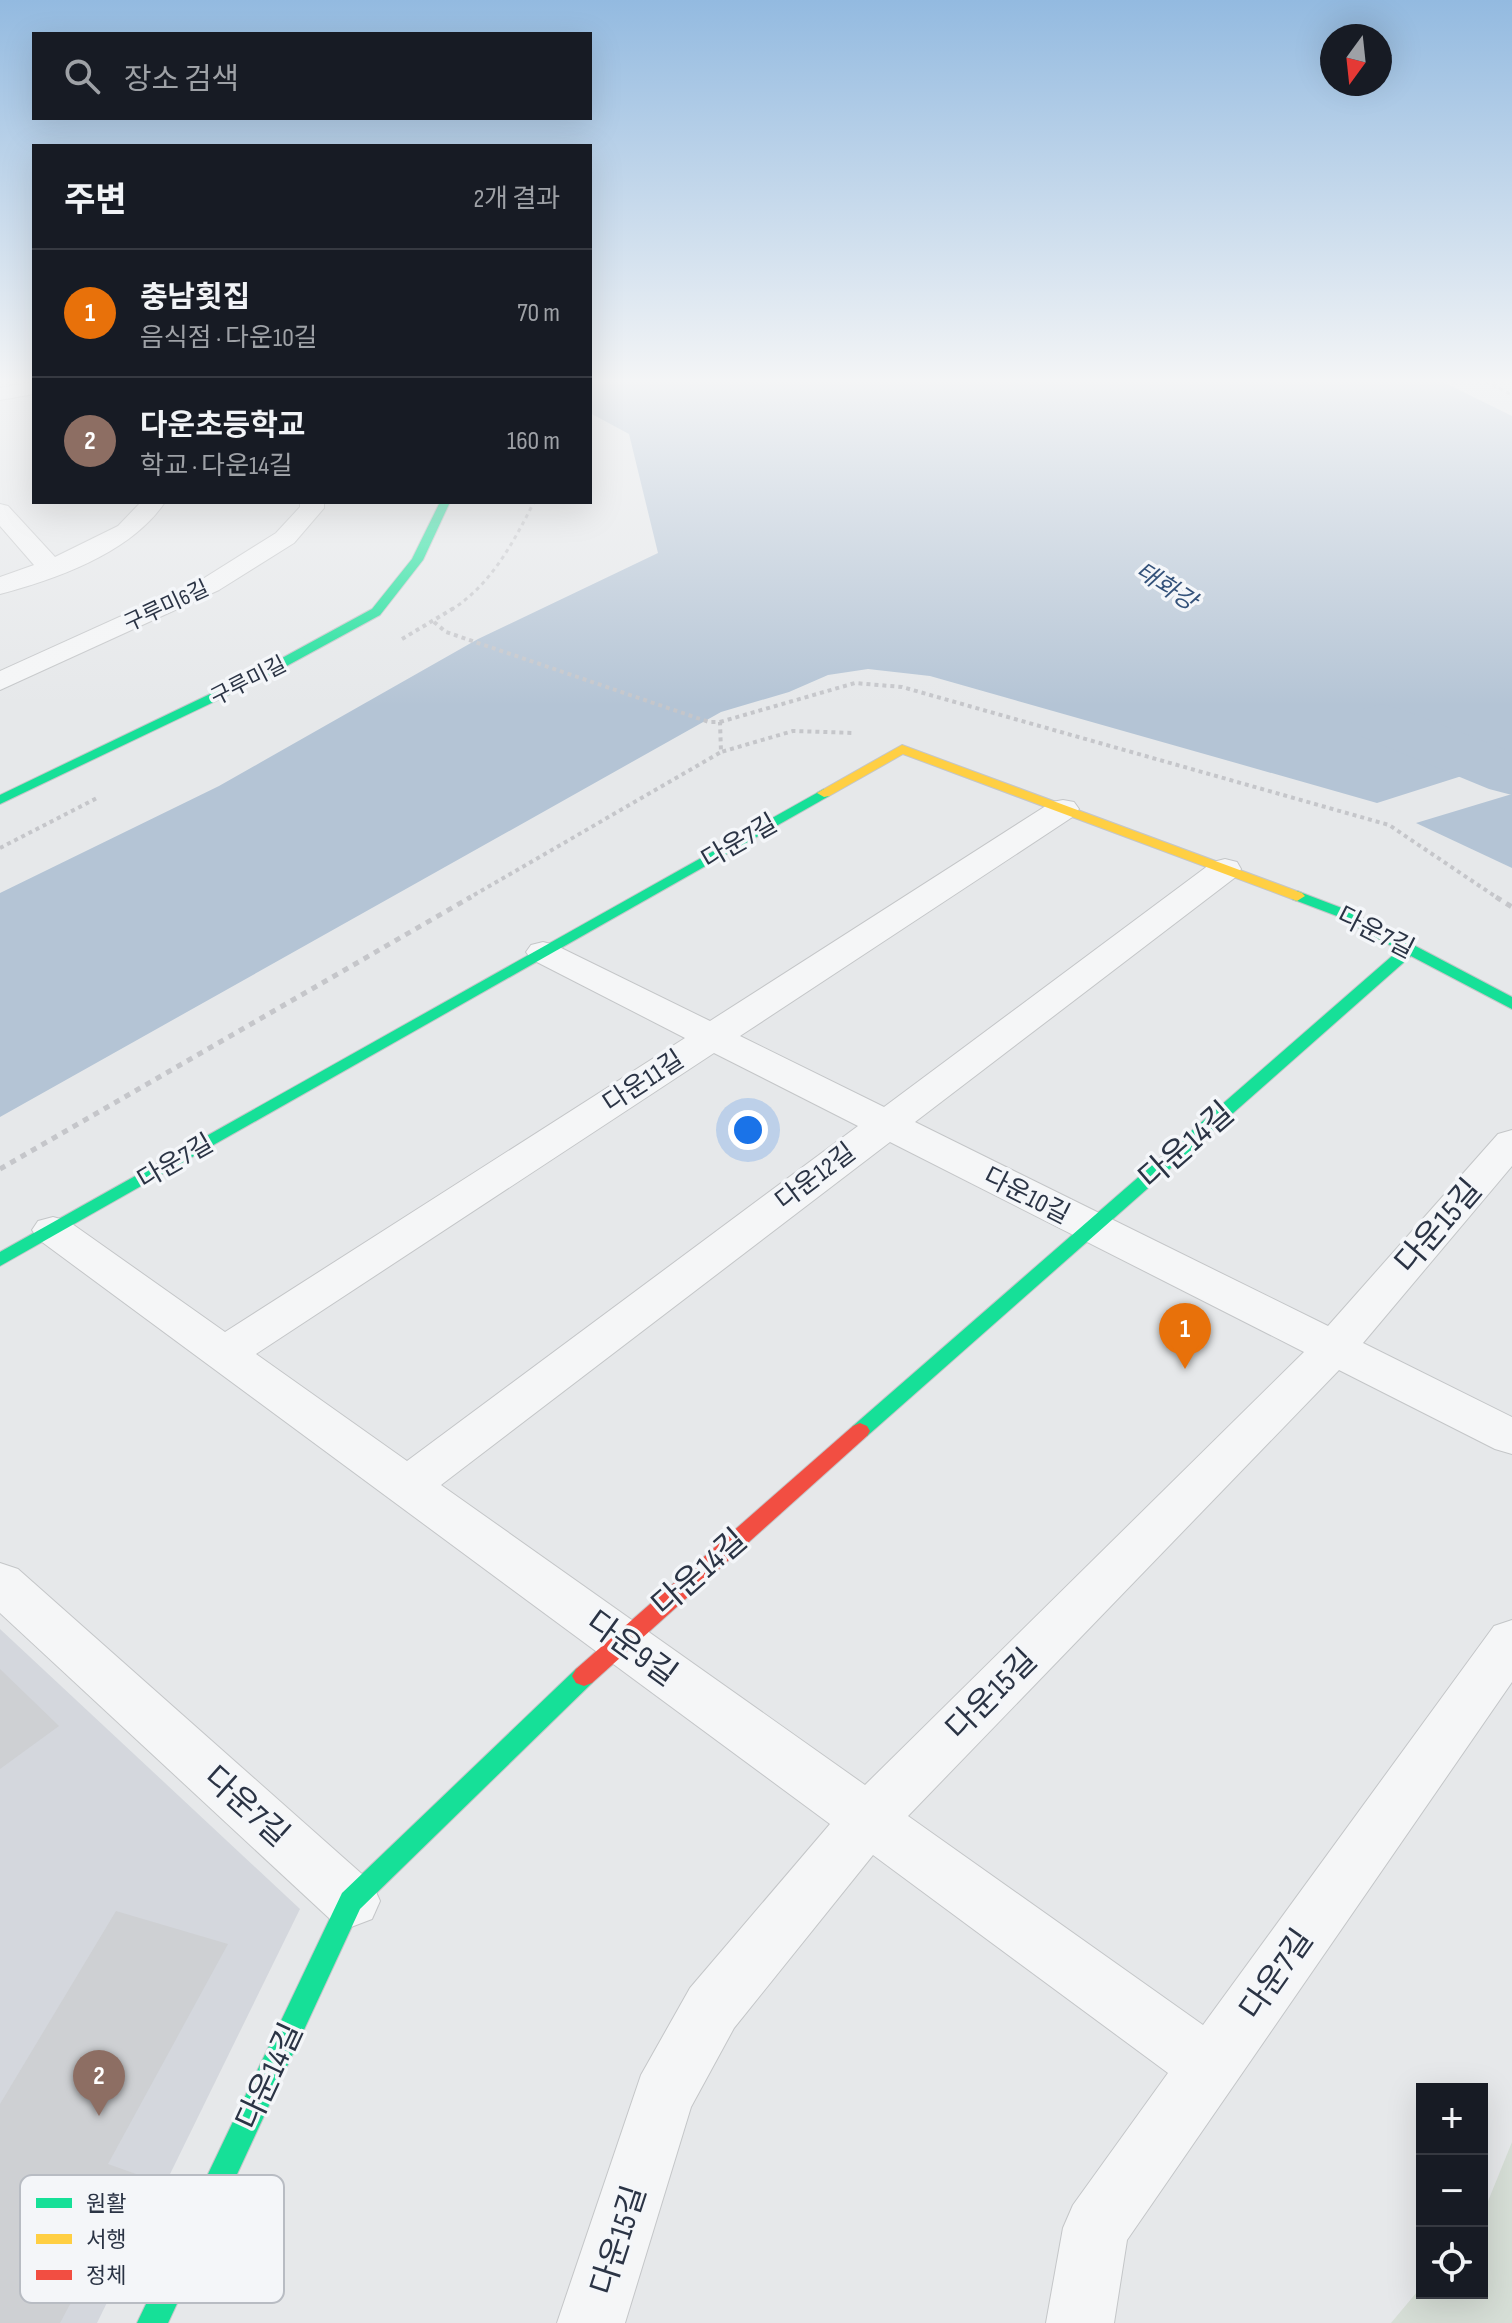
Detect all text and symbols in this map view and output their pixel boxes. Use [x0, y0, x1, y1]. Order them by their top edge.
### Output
north arrow [1320, 24, 1392, 96]
search box [32, 32, 592, 120]
icon: search [60, 54, 104, 98]
text: 장소 검색 [124, 62, 239, 98]
text: 주변 [64, 180, 127, 221]
text: 2개 결과 [473, 184, 560, 215]
text: 충남횟집 [140, 280, 250, 316]
text: 1 [85, 298, 95, 329]
text: 70 m [517, 298, 560, 329]
text: 음식점 · 다운10길 [140, 323, 318, 354]
text: 다운초등학교 [140, 408, 306, 444]
text: 2 [84, 426, 96, 457]
text: 160 m [507, 426, 560, 457]
text: 학교 · 다운14길 [140, 451, 293, 482]
water label: 태화강 [1130, 556, 1204, 618]
street label: 구루미6길 [120, 575, 213, 638]
street label: 구루미길 [206, 651, 291, 712]
street label: 다운7길 [696, 808, 783, 876]
street label: 다운7길 [1332, 901, 1419, 966]
street label: 다운11길 [598, 1045, 690, 1120]
street label: 다운14길 [1132, 1094, 1242, 1198]
your location [728, 1110, 768, 1150]
street label: 다운7길 [132, 1128, 219, 1196]
street label: 다운12길 [770, 1137, 862, 1217]
street label: 다운10길 [978, 1162, 1075, 1231]
street label: 다운15길 [1388, 1172, 1491, 1282]
pin: 1 [1159, 1303, 1211, 1369]
street label: 다운14길 [645, 1521, 755, 1625]
street label: 다운9길 [578, 1603, 684, 1695]
street label: 다운15길 [939, 1642, 1046, 1749]
street label: 다운7길 [195, 1759, 297, 1855]
street label: 다운7길 [1232, 1922, 1322, 2027]
street label: 다운14길 [229, 2017, 312, 2136]
pin: 2 [73, 2050, 125, 2116]
map controls [1416, 2083, 1488, 2299]
button: + [1416, 2083, 1488, 2155]
button: − [1416, 2155, 1488, 2227]
legend [20, 2175, 284, 2303]
street label: 다운15길 [584, 2181, 655, 2300]
text: 원활 [86, 2191, 126, 2218]
text: 서행 [86, 2227, 126, 2254]
button: locate [1416, 2227, 1488, 2299]
text: 정체 [86, 2263, 126, 2290]

